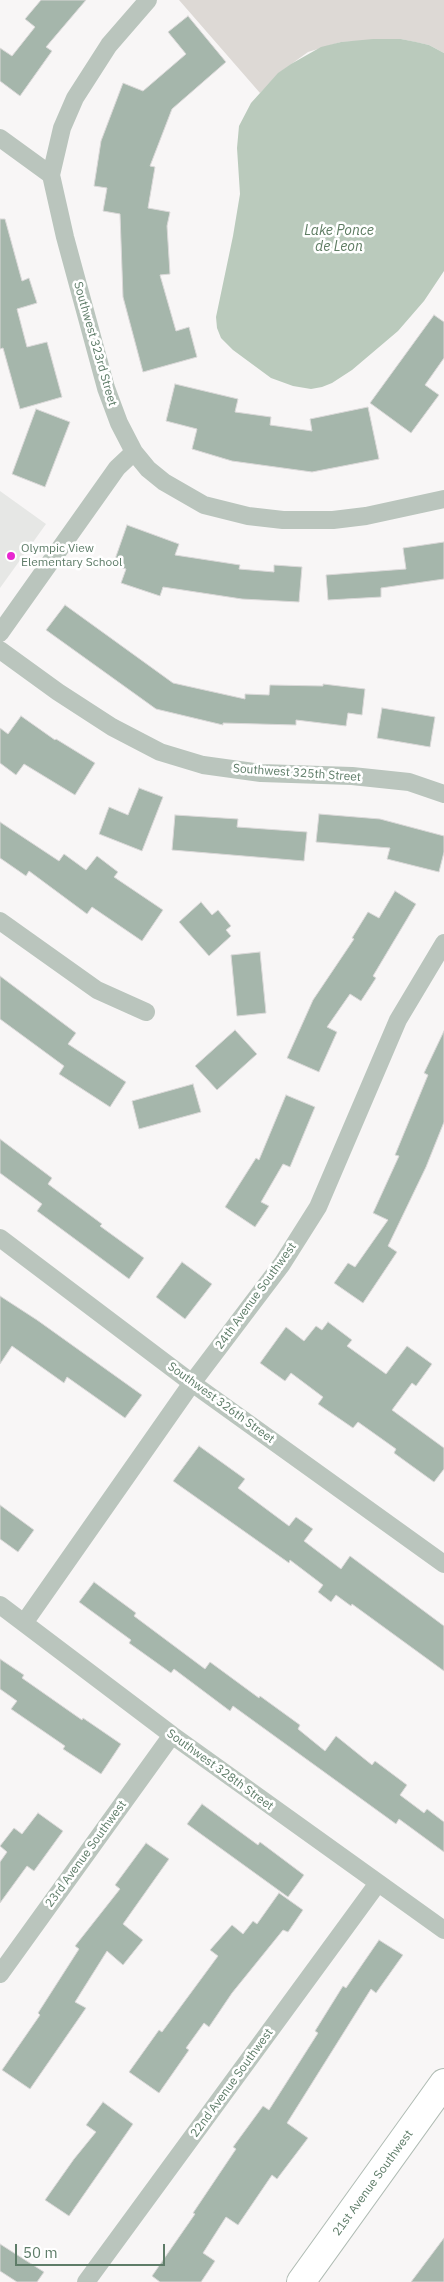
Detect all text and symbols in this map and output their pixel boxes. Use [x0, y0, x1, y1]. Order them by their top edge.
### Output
water label: Lake Ponce de Leon [304, 223, 374, 256]
street label: Southwest 323rd Street [70, 280, 120, 408]
place label: Olympic View Elementary School [21, 542, 122, 570]
marker: Olympic View Elementary School [5, 550, 17, 562]
street label: Southwest 325th Street [232, 761, 362, 785]
street label: 24th Avenue Southwest [212, 1240, 300, 1352]
street label: Southwest 326th Street [165, 1359, 277, 1447]
street label: Southwest 328th Street [164, 1726, 276, 1814]
street label: 23rd Avenue Southwest [42, 1798, 130, 1910]
street label: 22nd Avenue Southwest [188, 2026, 276, 2140]
street label: 21st Avenue Southwest [330, 2127, 416, 2239]
scale bar [18, 2234, 168, 2266]
text: 50 m [23, 2243, 58, 2262]

